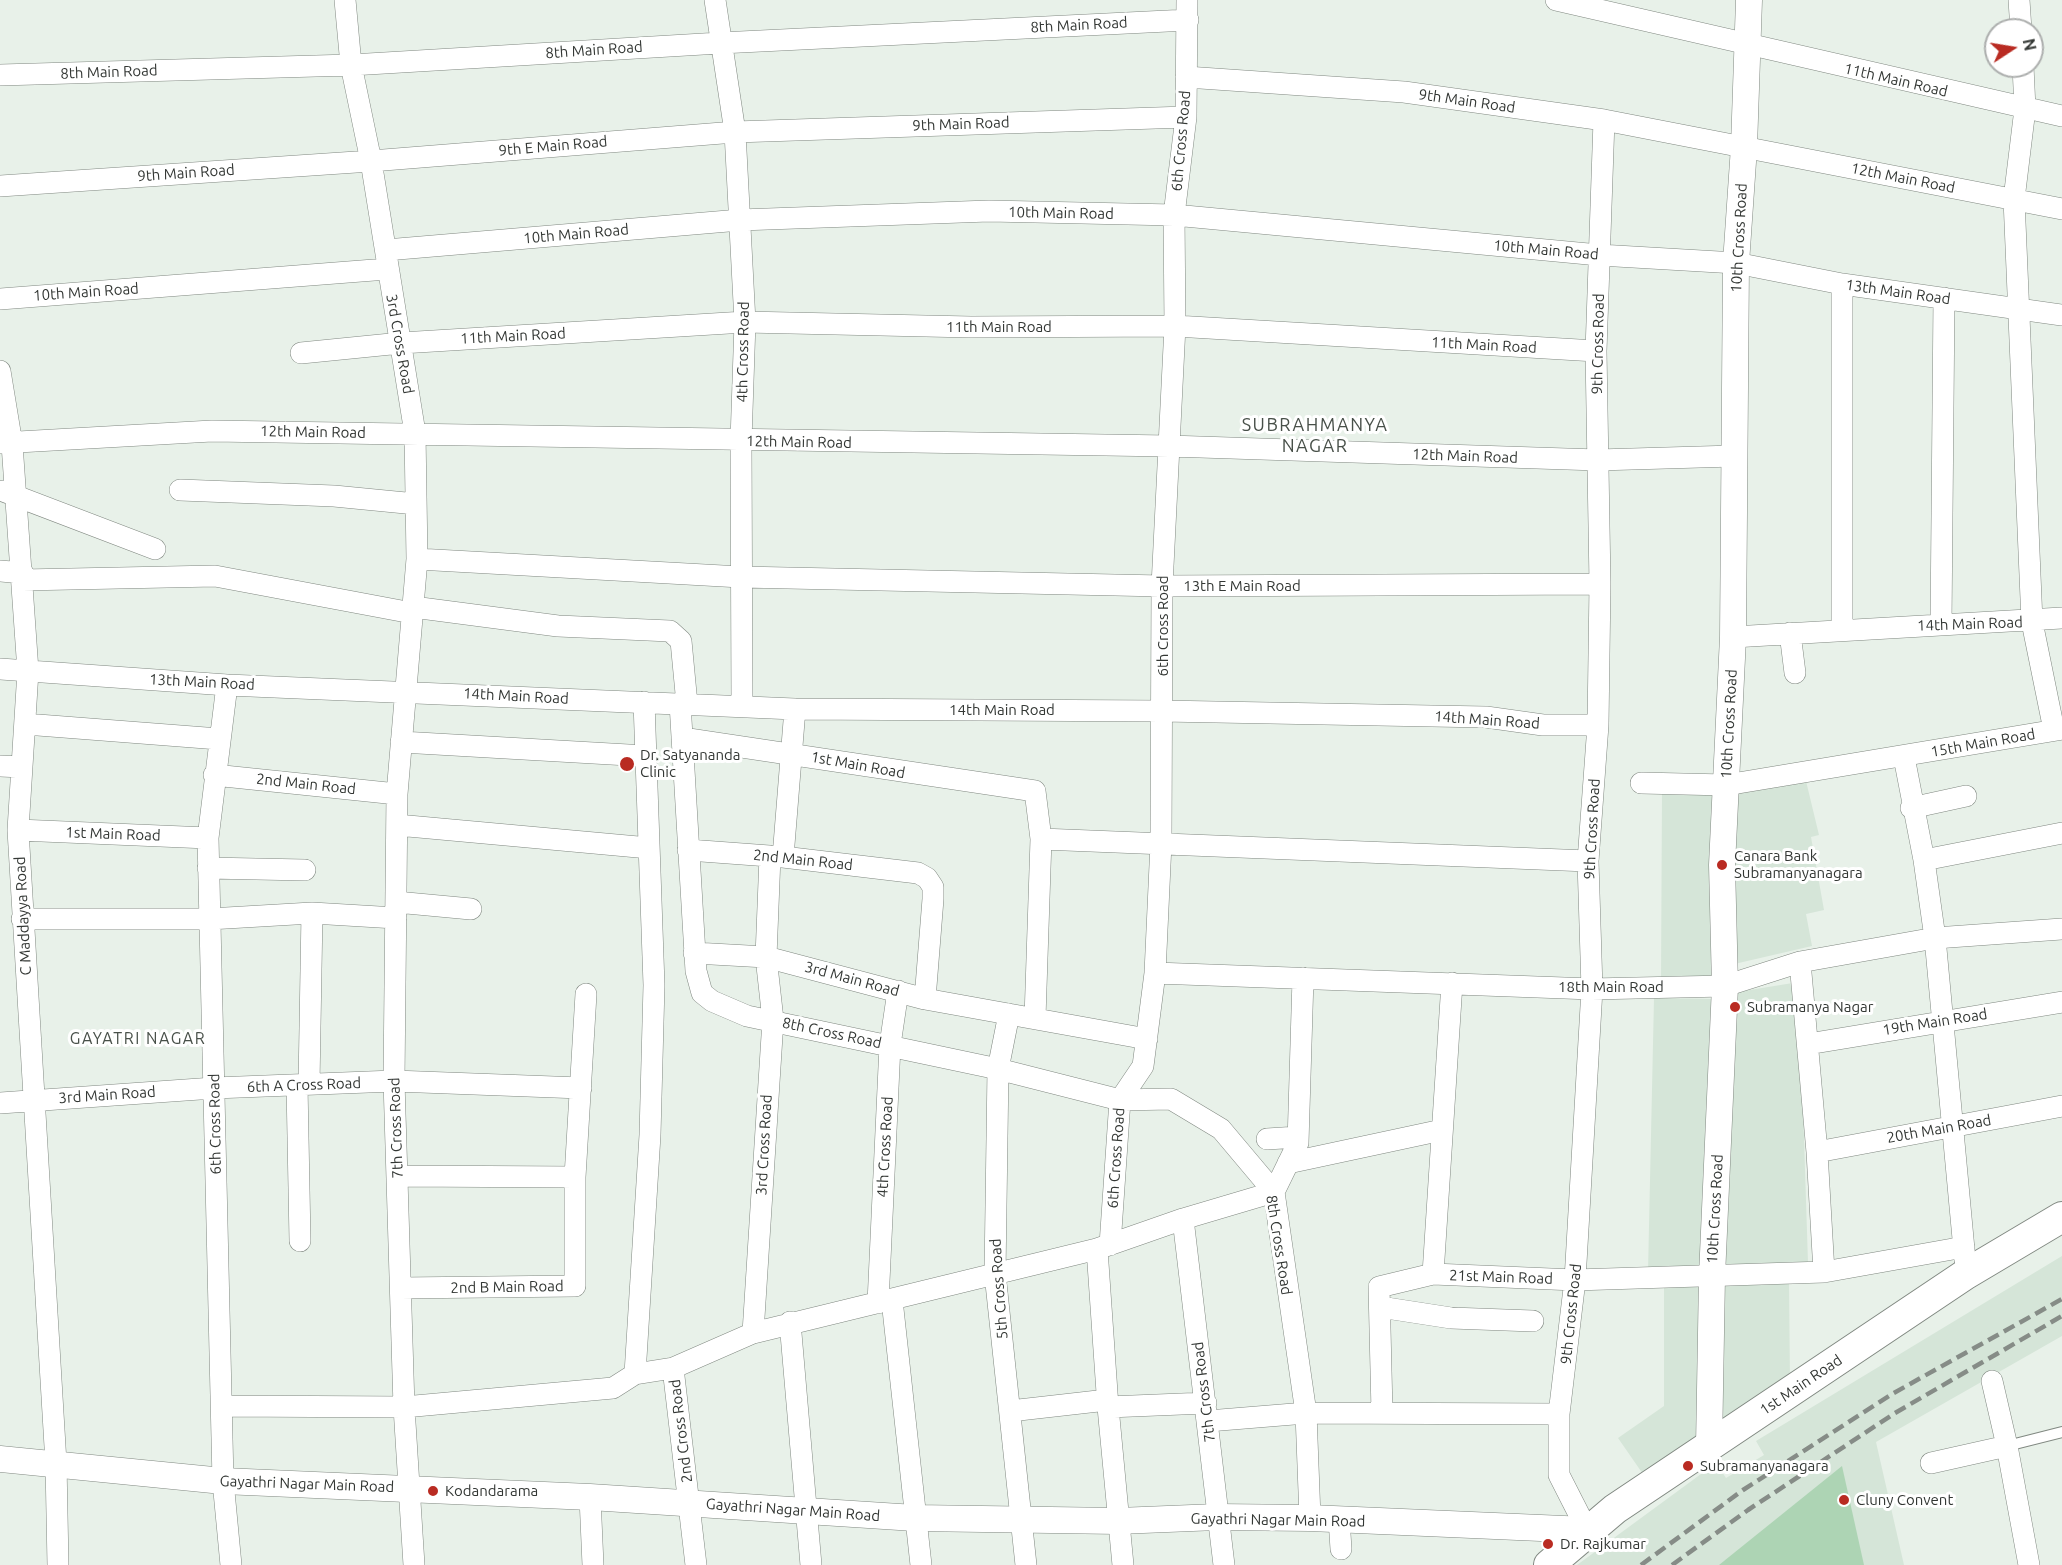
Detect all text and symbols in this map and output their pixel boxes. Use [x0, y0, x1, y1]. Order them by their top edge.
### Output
street label: 8th Main Road [1030, 13, 1128, 37]
north arrow [1984, 18, 2044, 78]
text: N [2020, 37, 2040, 52]
street label: 8th Main Road [545, 38, 643, 62]
street label: 11th Main Road [1842, 59, 1950, 101]
street label: 8th Main Road [60, 61, 158, 83]
street label: 9th Main Road [1418, 85, 1516, 117]
street label: 6th Cross Road [1168, 90, 1194, 192]
street label: 9th Main Road [912, 113, 1010, 135]
street label: 9th E Main Road [498, 132, 608, 160]
street label: 12th Main Road [1849, 159, 1957, 197]
street label: 9th Main Road [137, 161, 235, 185]
street label: 10th Cross Road [1727, 183, 1751, 293]
street label: 10th Main Road [1008, 203, 1114, 223]
street label: 10th Main Road [523, 220, 629, 248]
street label: 10th Main Road [1493, 236, 1599, 264]
street label: 13th Main Road [1844, 276, 1952, 308]
street label: 10th Main Road [33, 279, 139, 305]
street label: 3rd Cross Road [382, 293, 418, 395]
street label: 9th Cross Road [1588, 293, 1608, 395]
street label: 4th Cross Road [733, 301, 753, 403]
street label: 11th Main Road [946, 318, 1052, 336]
street label: 11th Main Road [460, 324, 566, 348]
street label: 11th Main Road [1431, 333, 1537, 357]
district label: SUBRAHMANYA NAGAR [1242, 414, 1388, 456]
street label: 12th Main Road [260, 422, 366, 442]
street label: 12th Main Road [746, 432, 852, 452]
street label: 12th Main Road [1412, 445, 1518, 467]
street label: 6th Cross Road [1154, 575, 1172, 677]
street label: 13th E Main Road [1183, 577, 1301, 595]
street label: 14th Main Road [1917, 613, 2023, 635]
street label: 10th Cross Road [1717, 669, 1741, 779]
street label: 13th Main Road [149, 670, 255, 694]
street label: 14th Main Road [463, 684, 569, 708]
street label: 14th Main Road [949, 701, 1055, 719]
street label: 14th Main Road [1434, 707, 1540, 733]
street label: 15th Main Road [1929, 725, 2037, 761]
place label: Dr. Satyananda Clinic [640, 746, 740, 781]
street label: 1st Main Road [810, 748, 906, 782]
marker: Dr. Satyananda Clinic [618, 755, 636, 773]
street label: 2nd Main Road [255, 770, 357, 798]
street label: 9th Cross Road [1580, 778, 1604, 880]
street label: 1st Main Road [65, 823, 161, 845]
street label: 2nd Main Road [752, 846, 854, 874]
place label: Canara Bank Subramanyanagara [1734, 847, 1863, 882]
street label: C Maddayya Road [11, 856, 35, 976]
marker: Canara Bank Subramanyanagara [1715, 858, 1729, 872]
street label: 3rd Main Road [803, 958, 901, 1000]
street label: 18th Main Road [1558, 978, 1664, 996]
place label: Subramanya Nagar [1747, 998, 1873, 1016]
marker: Subramanya Nagar [1728, 1000, 1742, 1014]
street label: 19th Main Road [1881, 1005, 1989, 1039]
street label: 8th Cross Road [781, 1014, 883, 1052]
district label: GAYATRI NAGAR [70, 1029, 206, 1049]
street label: 6th Cross Road [205, 1073, 225, 1175]
street label: 6th A Cross Road [247, 1074, 361, 1096]
street label: 7th Cross Road [385, 1077, 407, 1179]
street label: 3rd Main Road [58, 1083, 156, 1107]
street label: 3rd Cross Road [752, 1094, 776, 1196]
street label: 4th Cross Road [873, 1096, 897, 1198]
street label: 6th Cross Road [1103, 1107, 1129, 1209]
street label: 20th Main Road [1885, 1111, 1993, 1147]
street label: 10th Cross Road [1703, 1154, 1727, 1264]
street label: 8th Cross Road [1262, 1194, 1296, 1296]
street label: 5th Cross Road [986, 1238, 1012, 1340]
street label: 9th Cross Road [1557, 1263, 1585, 1365]
street label: 21st Main Road [1449, 1266, 1553, 1288]
street label: 2nd B Main Road [450, 1277, 564, 1297]
street label: 7th Cross Road [1189, 1341, 1219, 1443]
street label: 1st Main Road [1756, 1351, 1846, 1419]
street label: 2nd Cross Road [666, 1378, 696, 1484]
place label: Subramanyanagara [1700, 1457, 1829, 1475]
marker: Subramanyanagara [1681, 1459, 1695, 1473]
street label: Gayathri Nagar Main Road [219, 1472, 395, 1496]
place label: Kodandarama [445, 1482, 538, 1500]
marker: Kodandarama [426, 1484, 440, 1498]
place label: Cluny Convent [1856, 1491, 1953, 1509]
marker: Cluny Convent [1837, 1493, 1851, 1507]
street label: Gayathri Nagar Main Road [705, 1495, 881, 1525]
street label: Gayathri Nagar Main Road [1191, 1509, 1365, 1531]
place label: Dr. Rajkumar [1560, 1535, 1646, 1553]
marker: Dr. Rajkumar [1541, 1537, 1555, 1551]

